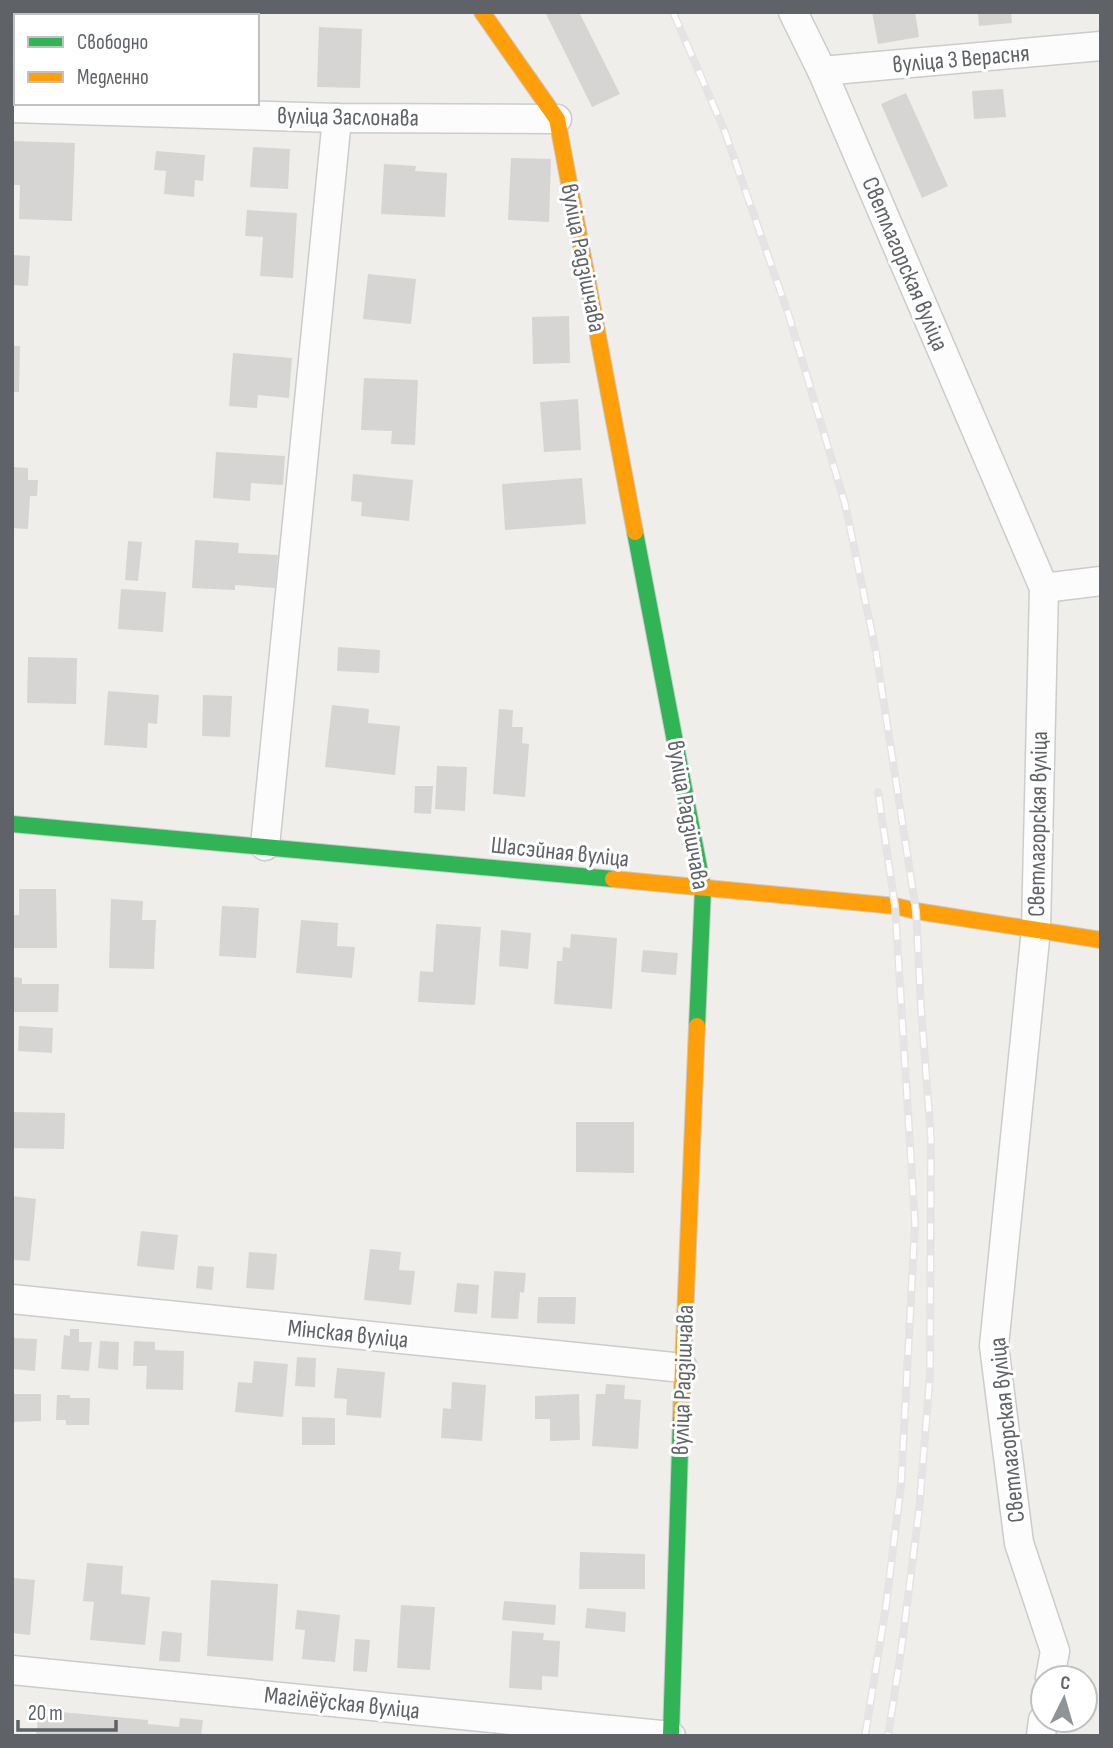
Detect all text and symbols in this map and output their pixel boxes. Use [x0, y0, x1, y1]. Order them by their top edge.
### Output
legend [14, 14, 259, 105]
text: Свободно [77, 30, 148, 55]
street label: вуліца 3 Верасня [891, 39, 1031, 79]
text: Медленно [77, 65, 149, 90]
street label: вуліца Заслонава [277, 101, 419, 133]
street label: Светлагорская вуліца [855, 173, 955, 355]
street label: вуліца Радзішчава [554, 181, 612, 335]
street label: Светлагорская вуліца [1022, 731, 1054, 917]
street label: вуліца Радзішчава [661, 738, 715, 892]
street label: Шасэйная вуліца [490, 830, 630, 874]
street label: вуліца Радзішчава [666, 1304, 700, 1456]
street label: Мінская вуліца [286, 1313, 410, 1355]
street label: Светлагорская вуліца [983, 1336, 1031, 1524]
north arrow [1029, 1664, 1099, 1734]
text: С [1059, 1672, 1071, 1695]
street label: Магілёўская вуліца [263, 1680, 421, 1726]
scale bar [18, 1688, 116, 1732]
text: 20 m [28, 1701, 63, 1726]

